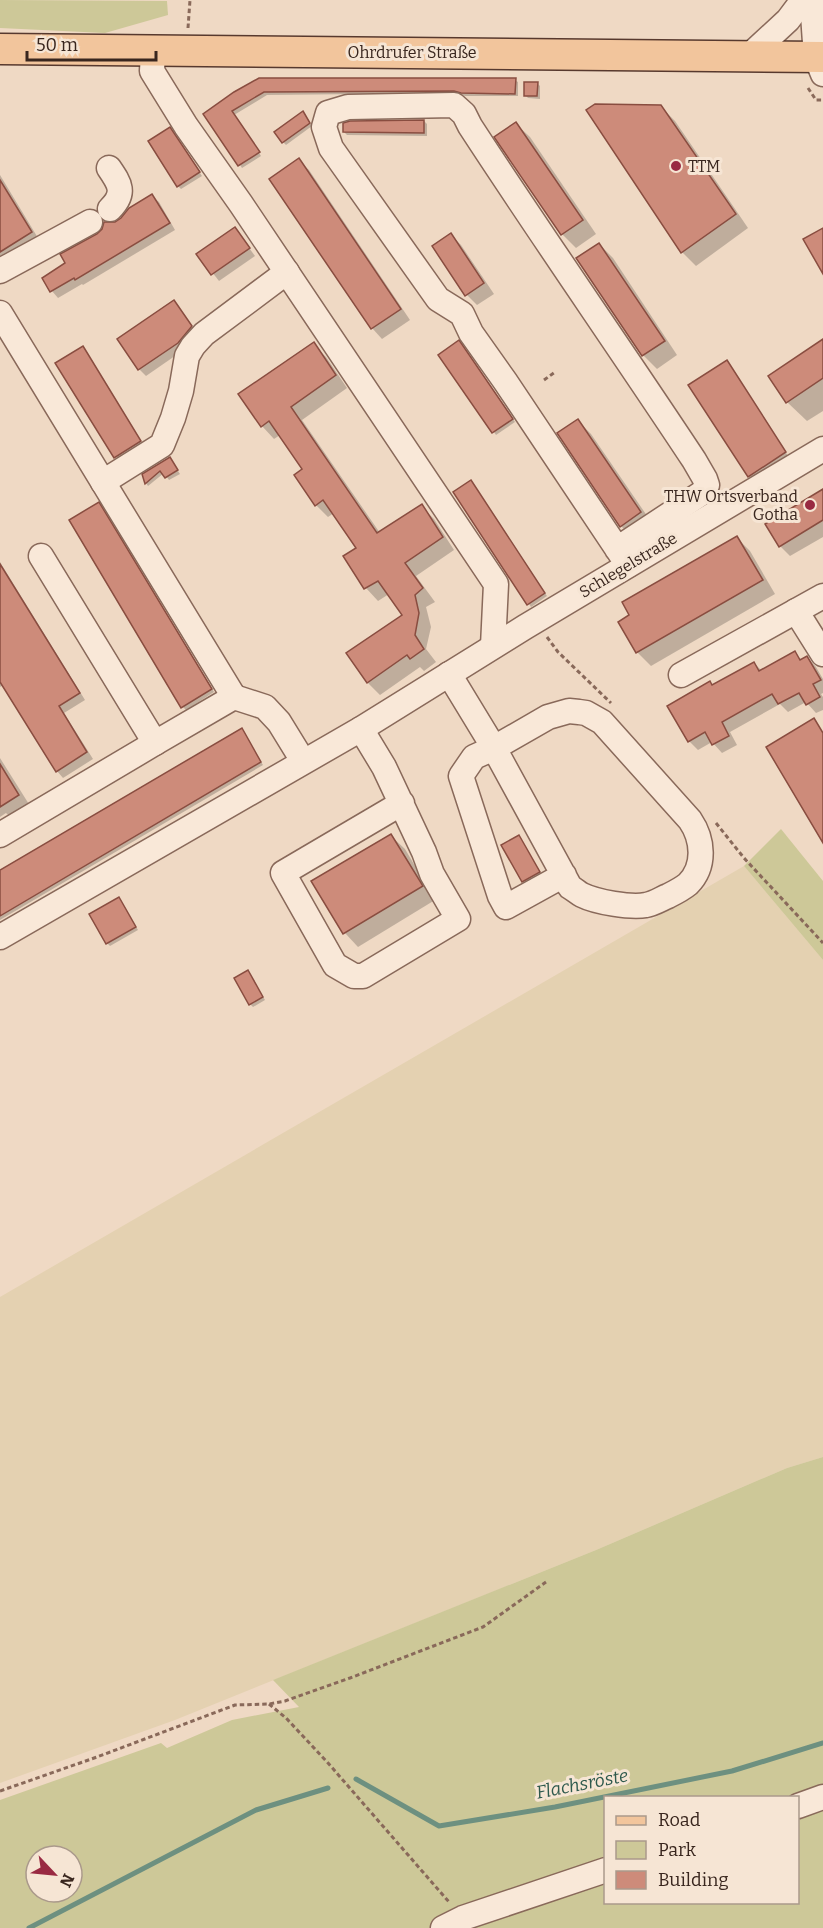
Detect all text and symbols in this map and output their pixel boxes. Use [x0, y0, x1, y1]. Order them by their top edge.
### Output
scale bar [27, 24, 156, 62]
text: 50 m [36, 34, 78, 56]
street label: Ohrdrufer Straße [348, 43, 476, 62]
place label: TTM [688, 157, 720, 176]
marker: TTM [669, 159, 683, 173]
place label: THW Ortsverband Gotha [664, 487, 799, 524]
marker: THW Ortsverband Gotha [803, 498, 817, 512]
street label: Schlegelstraße [576, 528, 680, 602]
water label: Flachsröste [534, 1764, 630, 1804]
legend [604, 1796, 799, 1904]
text: Road [658, 1809, 701, 1831]
text: Park [658, 1839, 697, 1861]
north arrow [24, 1844, 84, 1904]
text: Building [658, 1869, 729, 1891]
text: N [56, 1871, 78, 1890]

